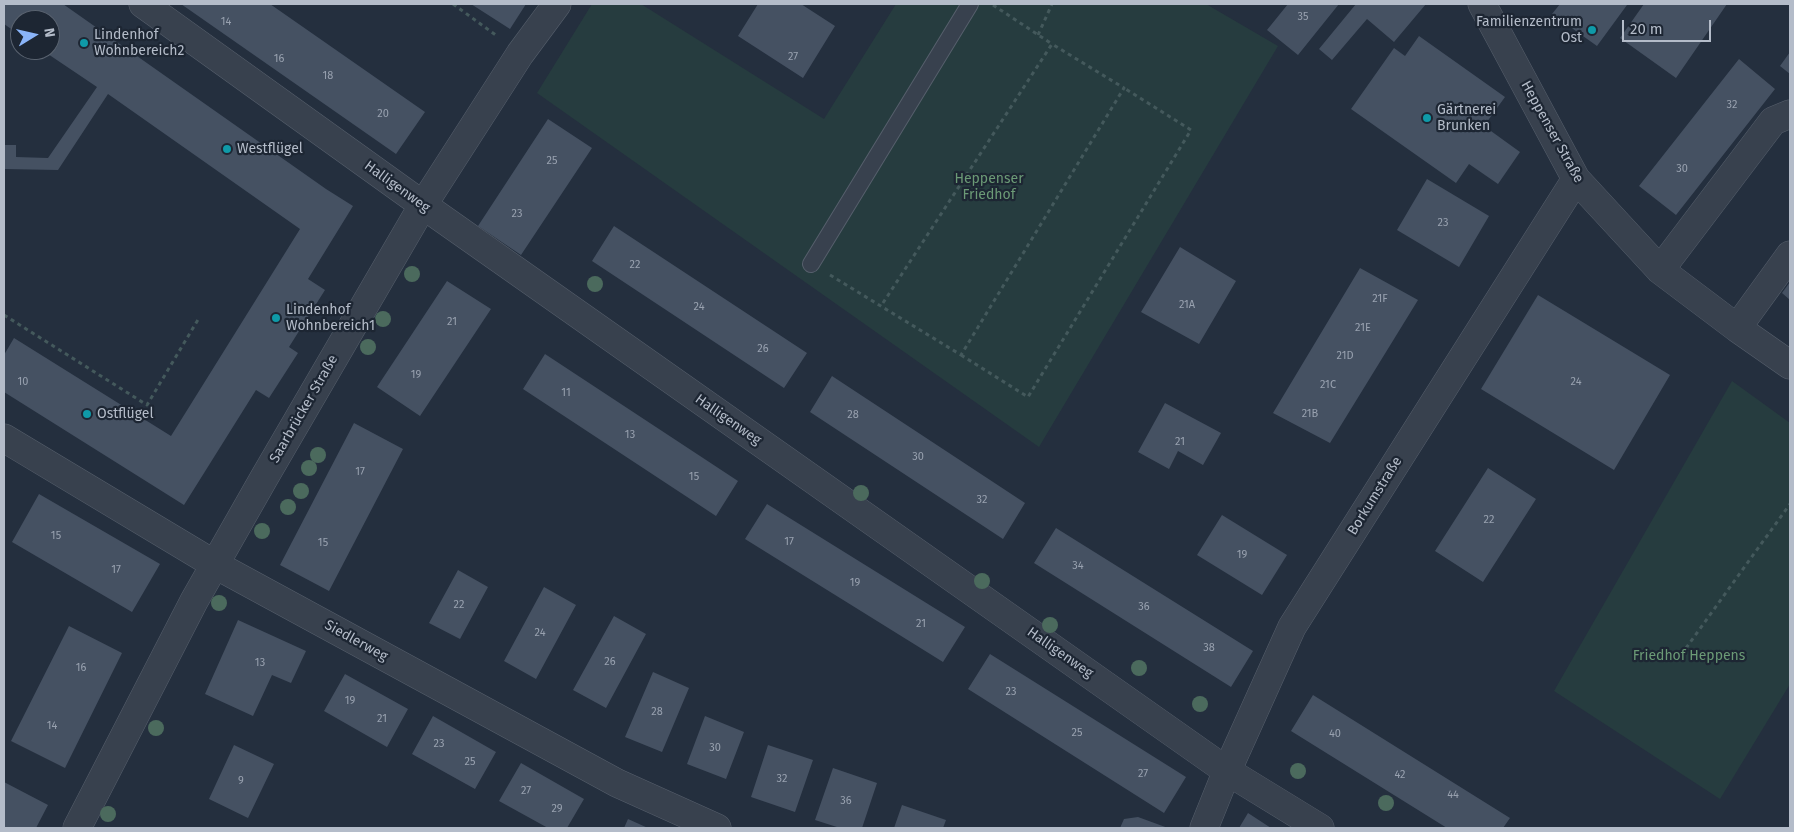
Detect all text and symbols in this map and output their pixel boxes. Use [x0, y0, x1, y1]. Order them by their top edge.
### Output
north arrow [10, 10, 60, 60]
house number: 35 [1298, 10, 1308, 24]
scale bar [1624, 10, 1713, 42]
place label: Familienzentrum Ost [1476, 14, 1582, 46]
house number: 14 [221, 15, 231, 29]
text: 20 m [1630, 20, 1663, 38]
marker: Familienzentrum Ost [1586, 24, 1598, 36]
text: N [40, 27, 58, 39]
place label: Lindenhof Wohnbereich2 [94, 27, 184, 59]
marker: Lindenhof Wohnbereich2 [78, 37, 90, 49]
house number: 27 [788, 50, 798, 64]
house number: 16 [274, 52, 284, 66]
house number: 18 [323, 69, 333, 83]
street label: Heppenser Straße [1517, 78, 1587, 186]
house number: 32 [1727, 98, 1737, 112]
place label: Gärtnerei Brunken [1437, 102, 1496, 134]
house number: 20 [377, 107, 389, 121]
marker: Gärtnerei Brunken [1421, 112, 1433, 124]
place label: Westflügel [237, 141, 303, 157]
marker: Westflügel [221, 143, 233, 155]
house number: 25 [547, 154, 557, 168]
street label: Halligenweg [361, 158, 433, 216]
house number: 30 [1676, 162, 1688, 176]
park label: Heppenser Friedhof [954, 171, 1024, 203]
house number: 23 [512, 207, 522, 221]
house number: 23 [1438, 216, 1448, 230]
house number: 22 [630, 258, 640, 272]
house number: 21F [1372, 292, 1388, 306]
house number: 21A [1179, 298, 1195, 312]
house number: 24 [694, 300, 704, 314]
place label: Lindenhof Wohnbereich1 [286, 302, 375, 334]
marker: Lindenhof Wohnbereich1 [270, 312, 282, 324]
house number: 21 [447, 315, 457, 329]
house number: 21E [1355, 321, 1371, 335]
house number: 26 [757, 342, 769, 356]
house number: 21D [1336, 349, 1354, 363]
street label: Saarbrücker Straße [266, 352, 342, 466]
house number: 19 [411, 368, 421, 382]
house number: 10 [18, 375, 28, 389]
house number: 24 [1571, 375, 1581, 389]
house number: 21C [1320, 378, 1336, 392]
house number: 11 [561, 386, 571, 400]
street label: Halligenweg [692, 391, 764, 449]
place label: Ostflügel [97, 406, 154, 422]
house number: 21B [1302, 407, 1318, 421]
marker: Ostflügel [81, 408, 93, 420]
house number: 28 [847, 408, 859, 422]
house number: 13 [625, 428, 635, 442]
house number: 21 [1175, 435, 1185, 449]
house number: 30 [912, 450, 924, 464]
street label: Borkumstraße [1344, 454, 1406, 538]
house number: 17 [355, 465, 365, 479]
house number: 15 [689, 470, 699, 484]
house number: 32 [977, 493, 987, 507]
house number: 22 [1484, 513, 1494, 527]
house number: 15 [51, 529, 61, 543]
house number: 17 [784, 535, 794, 549]
house number: 15 [318, 536, 328, 550]
house number: 19 [1237, 548, 1247, 562]
house number: 34 [1072, 559, 1084, 573]
house number: 17 [111, 563, 121, 577]
house number: 19 [850, 576, 860, 590]
house number: 22 [454, 598, 464, 612]
house number: 36 [1138, 600, 1150, 614]
street label: Siedlerweg [321, 617, 391, 665]
house number: 21 [916, 617, 926, 631]
street label: Halligenweg [1024, 624, 1096, 682]
house number: 24 [535, 626, 545, 640]
house number: 38 [1203, 641, 1215, 655]
park label: Friedhof Heppens [1633, 648, 1745, 664]
house number: 26 [604, 655, 616, 669]
house number: 13 [255, 656, 265, 670]
house number: 16 [76, 661, 86, 675]
house number: 23 [1006, 685, 1016, 699]
house number: 19 [345, 694, 355, 708]
house number: 28 [651, 705, 663, 719]
house number: 21 [377, 712, 387, 726]
house number: 14 [47, 719, 57, 733]
house number: 25 [1072, 726, 1082, 740]
house number: 40 [1329, 727, 1341, 741]
house number: 23 [434, 737, 444, 751]
house number: 30 [709, 741, 721, 755]
house number: 25 [465, 755, 475, 769]
house number: 27 [1138, 767, 1148, 781]
house number: 42 [1394, 768, 1406, 782]
house number: 32 [777, 772, 787, 786]
house number: 9 [238, 774, 244, 788]
house number: 27 [521, 784, 531, 798]
house number: 44 [1447, 788, 1459, 802]
house number: 36 [840, 794, 852, 808]
house number: 29 [551, 802, 563, 816]

